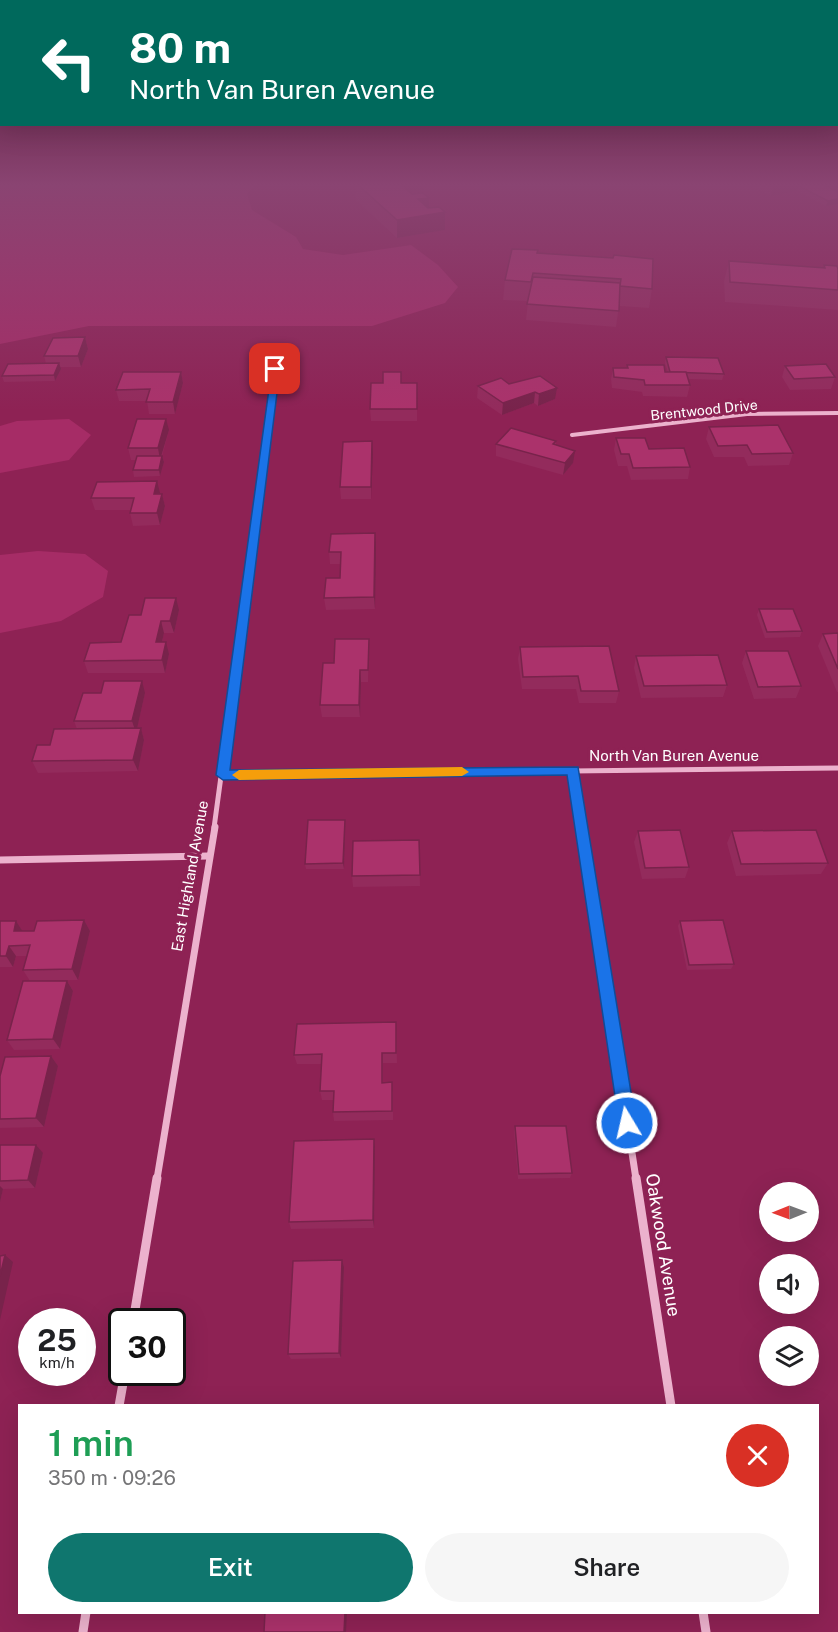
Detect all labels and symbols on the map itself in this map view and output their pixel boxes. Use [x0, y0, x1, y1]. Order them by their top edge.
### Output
pin [249, 343, 300, 394]
street label: Brentwood Drive [650, 396, 758, 424]
street label: North Van Buren Avenue [589, 747, 759, 764]
street label: East Highland Avenue [168, 799, 211, 953]
position arrow [595, 1091, 659, 1155]
street label: Oakwood Avenue [642, 1172, 685, 1318]
north arrow [759, 1182, 819, 1242]
speed limit sign: 30 [108, 1308, 186, 1386]

